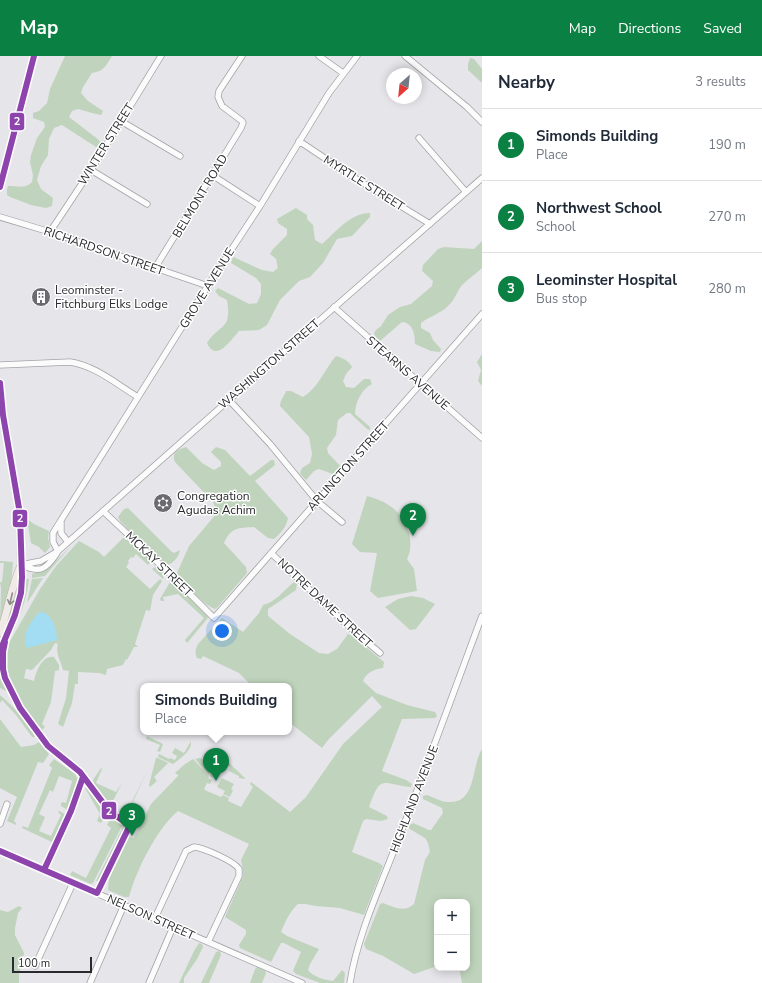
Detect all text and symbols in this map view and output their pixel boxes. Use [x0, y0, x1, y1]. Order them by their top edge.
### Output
text: Map [20, 15, 58, 41]
text: Map [569, 19, 596, 38]
text: Directions [618, 19, 681, 38]
text: Saved [703, 19, 742, 38]
north arrow [386, 68, 422, 104]
text: Nearby [498, 71, 555, 94]
text: 3 results [695, 73, 746, 91]
street label: WINTER STREET [74, 99, 138, 188]
line badge: 2 [9, 112, 25, 131]
text: 2 [14, 114, 21, 129]
text: Simonds Building [536, 126, 658, 146]
text: 1 [507, 136, 515, 154]
text: 190 m [708, 136, 746, 154]
text: Place [536, 146, 568, 164]
street label: BELMONT ROAD [169, 151, 231, 241]
street label: MYRTLE STREET [320, 152, 408, 215]
text: Northwest School [536, 198, 662, 218]
text: 2 [507, 208, 515, 226]
text: 270 m [708, 208, 746, 226]
text: School [536, 218, 576, 236]
street label: RICHARDSON STREET [42, 223, 167, 279]
street label: GROVE AVENUE [176, 245, 238, 331]
text: Leominster Hospital [536, 270, 677, 290]
text: 3 [507, 280, 515, 298]
text: 280 m [708, 280, 746, 298]
place label: Leominster - Fitchburg Elks Lodge [55, 282, 168, 312]
building icon: Leominster - Fitchburg Elks Lodge [30, 286, 52, 308]
text: Bus stop [536, 290, 587, 308]
street label: WASHINGTON STREET [215, 315, 324, 413]
street label: STEARNS AVENUE [363, 332, 453, 414]
street label: ARLINGTON STREET [304, 417, 393, 514]
place label: Congregation Agudas Achim [177, 488, 256, 518]
synagogue icon: Congregation Agudas Achim [152, 492, 174, 514]
pin: 2 [400, 503, 426, 536]
line badge: 2 [12, 509, 28, 528]
text: 2 [17, 511, 24, 526]
street label: MCKAY STREET [122, 528, 196, 601]
street label: NOTRE DAME STREET [274, 555, 376, 652]
one-way arrow [6, 592, 14, 605]
your location [212, 621, 232, 641]
popup [140, 683, 292, 735]
text: Simonds Building [155, 690, 277, 710]
text: Place [155, 710, 187, 728]
street label: HIGHLAND AVENUE [386, 743, 442, 855]
pin: 1 [203, 748, 229, 781]
line badge: 2 [101, 801, 117, 820]
pin: 3 [119, 803, 145, 836]
text: 2 [106, 804, 113, 819]
street label: NELSON STREET [105, 891, 198, 944]
map controls [434, 899, 470, 971]
button: + [434, 899, 470, 935]
button: − [434, 935, 470, 971]
scale bar [12, 955, 92, 974]
text: 100 m [18, 956, 50, 971]

